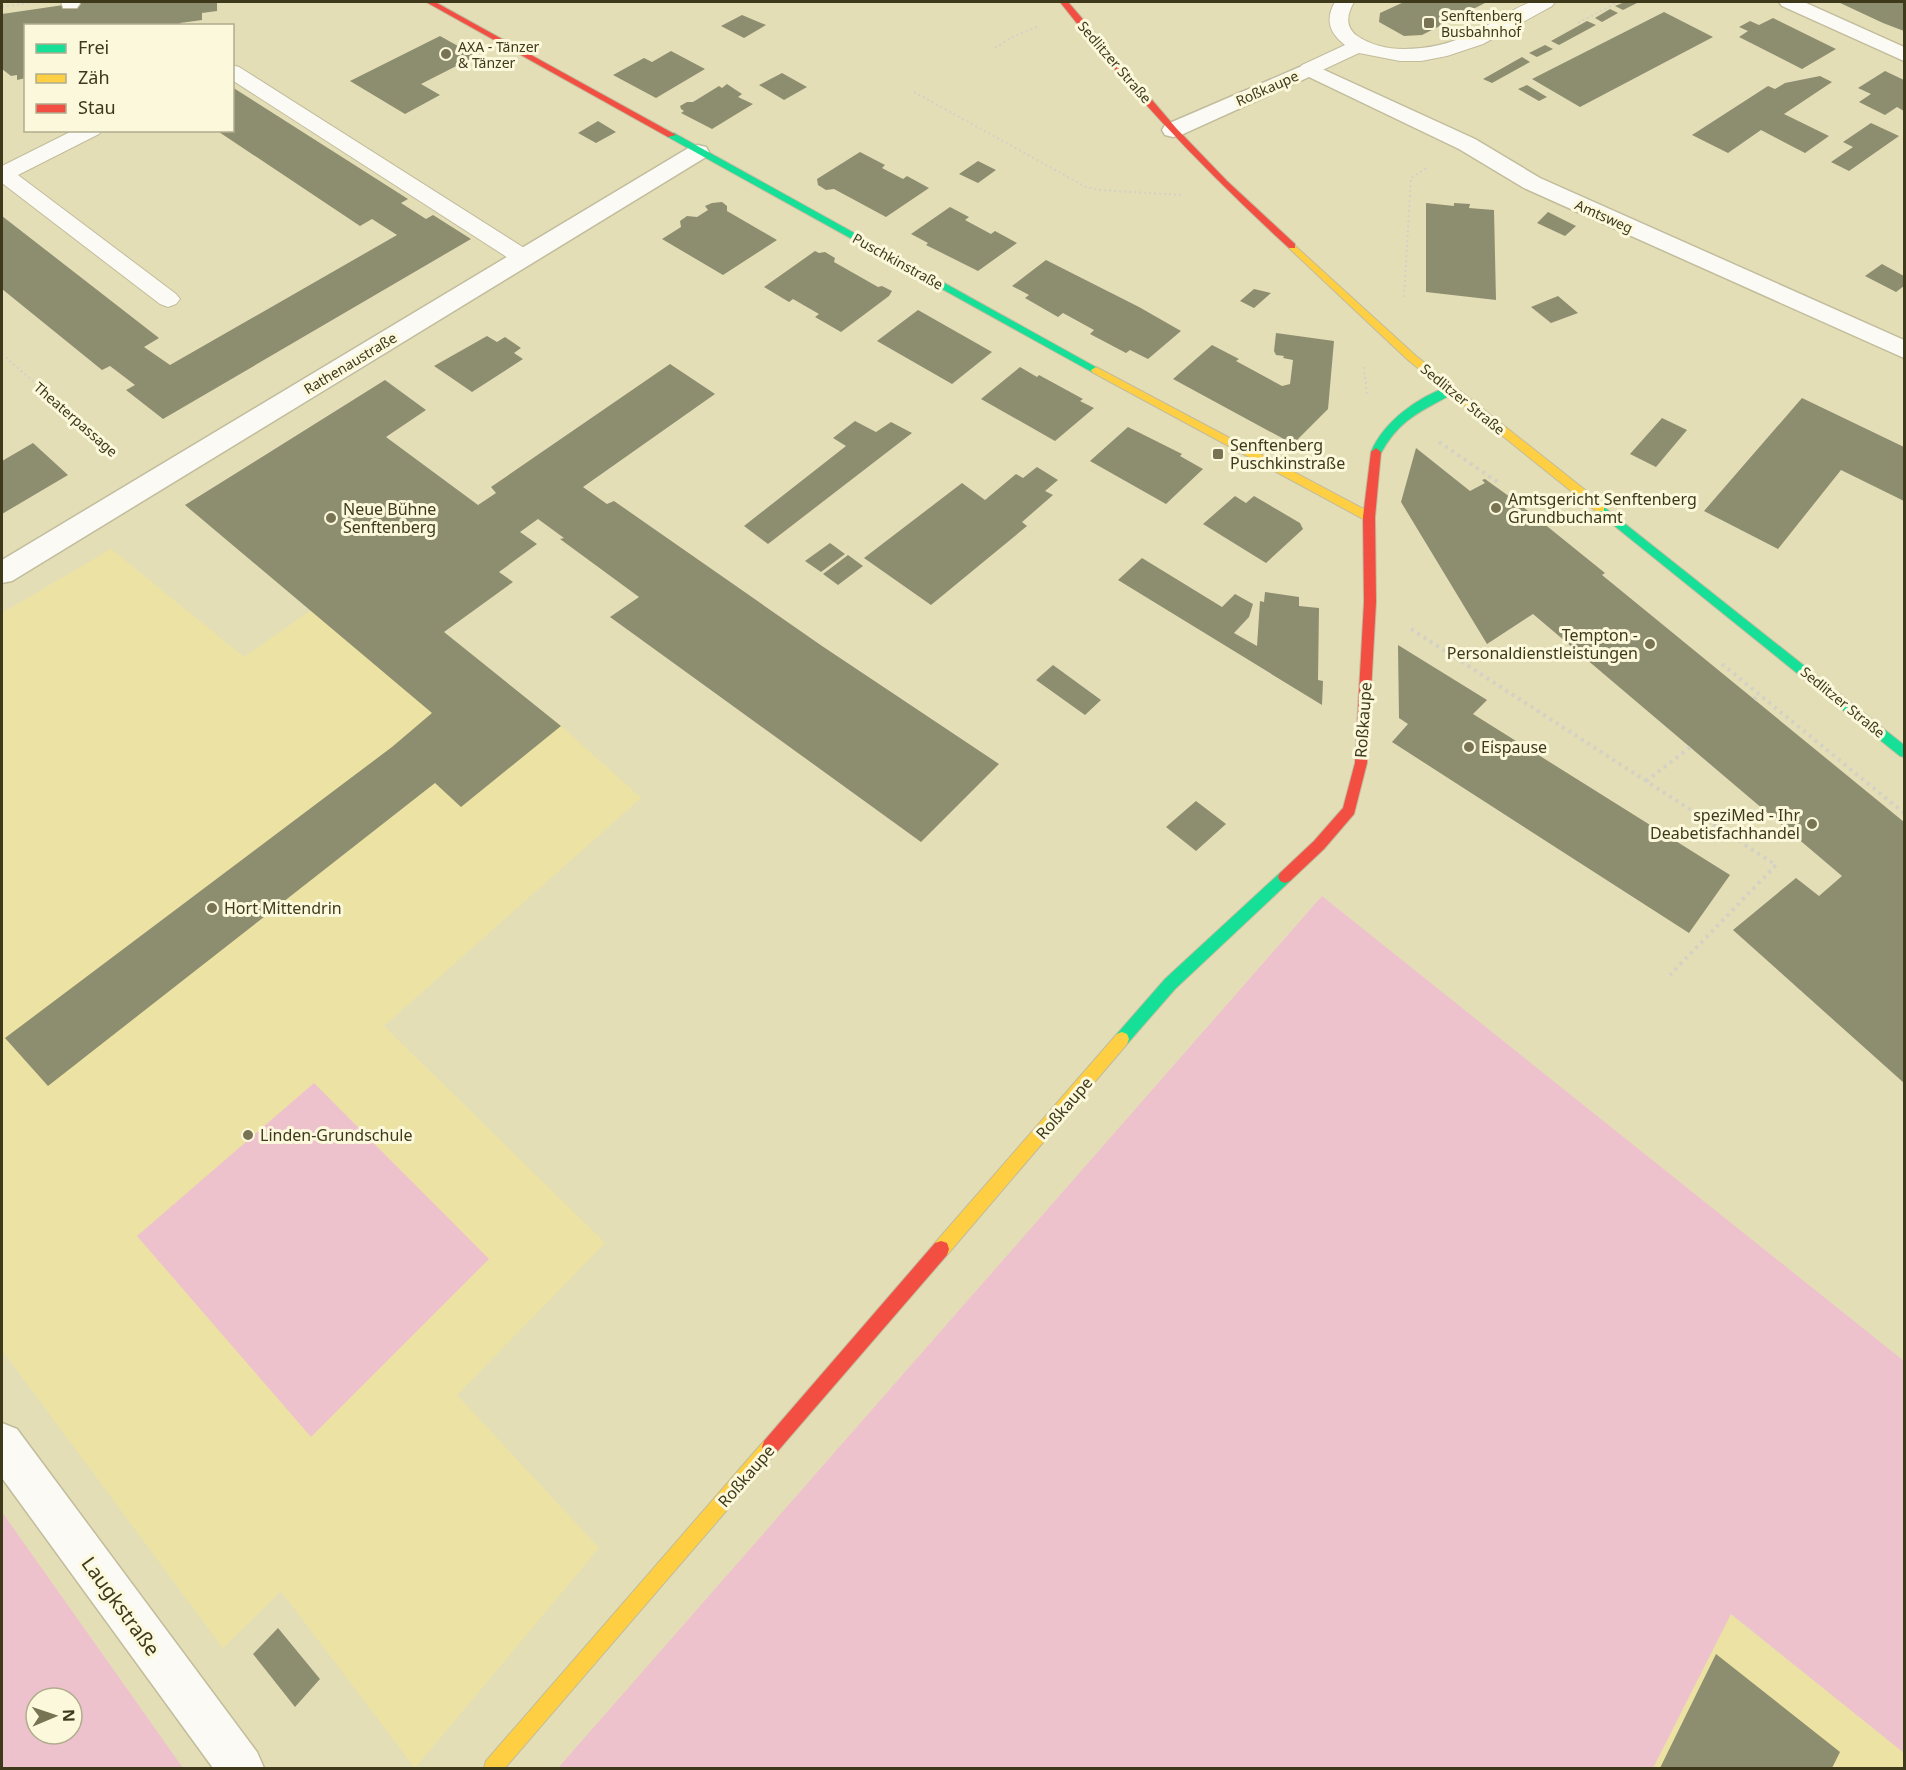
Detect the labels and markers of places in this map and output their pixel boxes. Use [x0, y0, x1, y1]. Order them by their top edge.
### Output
place label: Senftenberg Busbahnhof [1441, 6, 1522, 41]
marker: Senftenberg Busbahnhof [1422, 16, 1436, 30]
place label: AXA - Tänzer & Tänzer [458, 37, 540, 72]
marker: AXA - Tänzer & Tänzer [439, 47, 453, 61]
place label: Senftenberg Puschkinstraße [1230, 434, 1345, 474]
marker: Senftenberg Puschkinstraße [1211, 447, 1225, 461]
place label: Amtsgericht Senftenberg Grundbuchamt [1508, 488, 1697, 528]
place label: Neue Bühne Senftenberg [343, 498, 436, 538]
marker: Amtsgericht Senftenberg Grundbuchamt [1489, 501, 1503, 515]
marker: Neue Bühne Senftenberg [324, 511, 338, 525]
place label: Tempton - Personaldienstleistungen [1447, 624, 1638, 664]
marker: Tempton - Personaldienstleistungen [1643, 637, 1657, 651]
place label: Eispause [1481, 736, 1547, 758]
marker: Eispause [1462, 740, 1476, 754]
place label: speziMed - Ihr Deabetisfachhandel [1650, 804, 1800, 844]
marker: speziMed - Ihr Deabetisfachhandel [1805, 817, 1819, 831]
place label: Hort Mittendrin [224, 897, 342, 919]
marker: Hort Mittendrin [205, 901, 219, 915]
place label: Linden-Grundschule [260, 1124, 412, 1146]
marker: Linden-Grundschule [241, 1128, 255, 1142]

